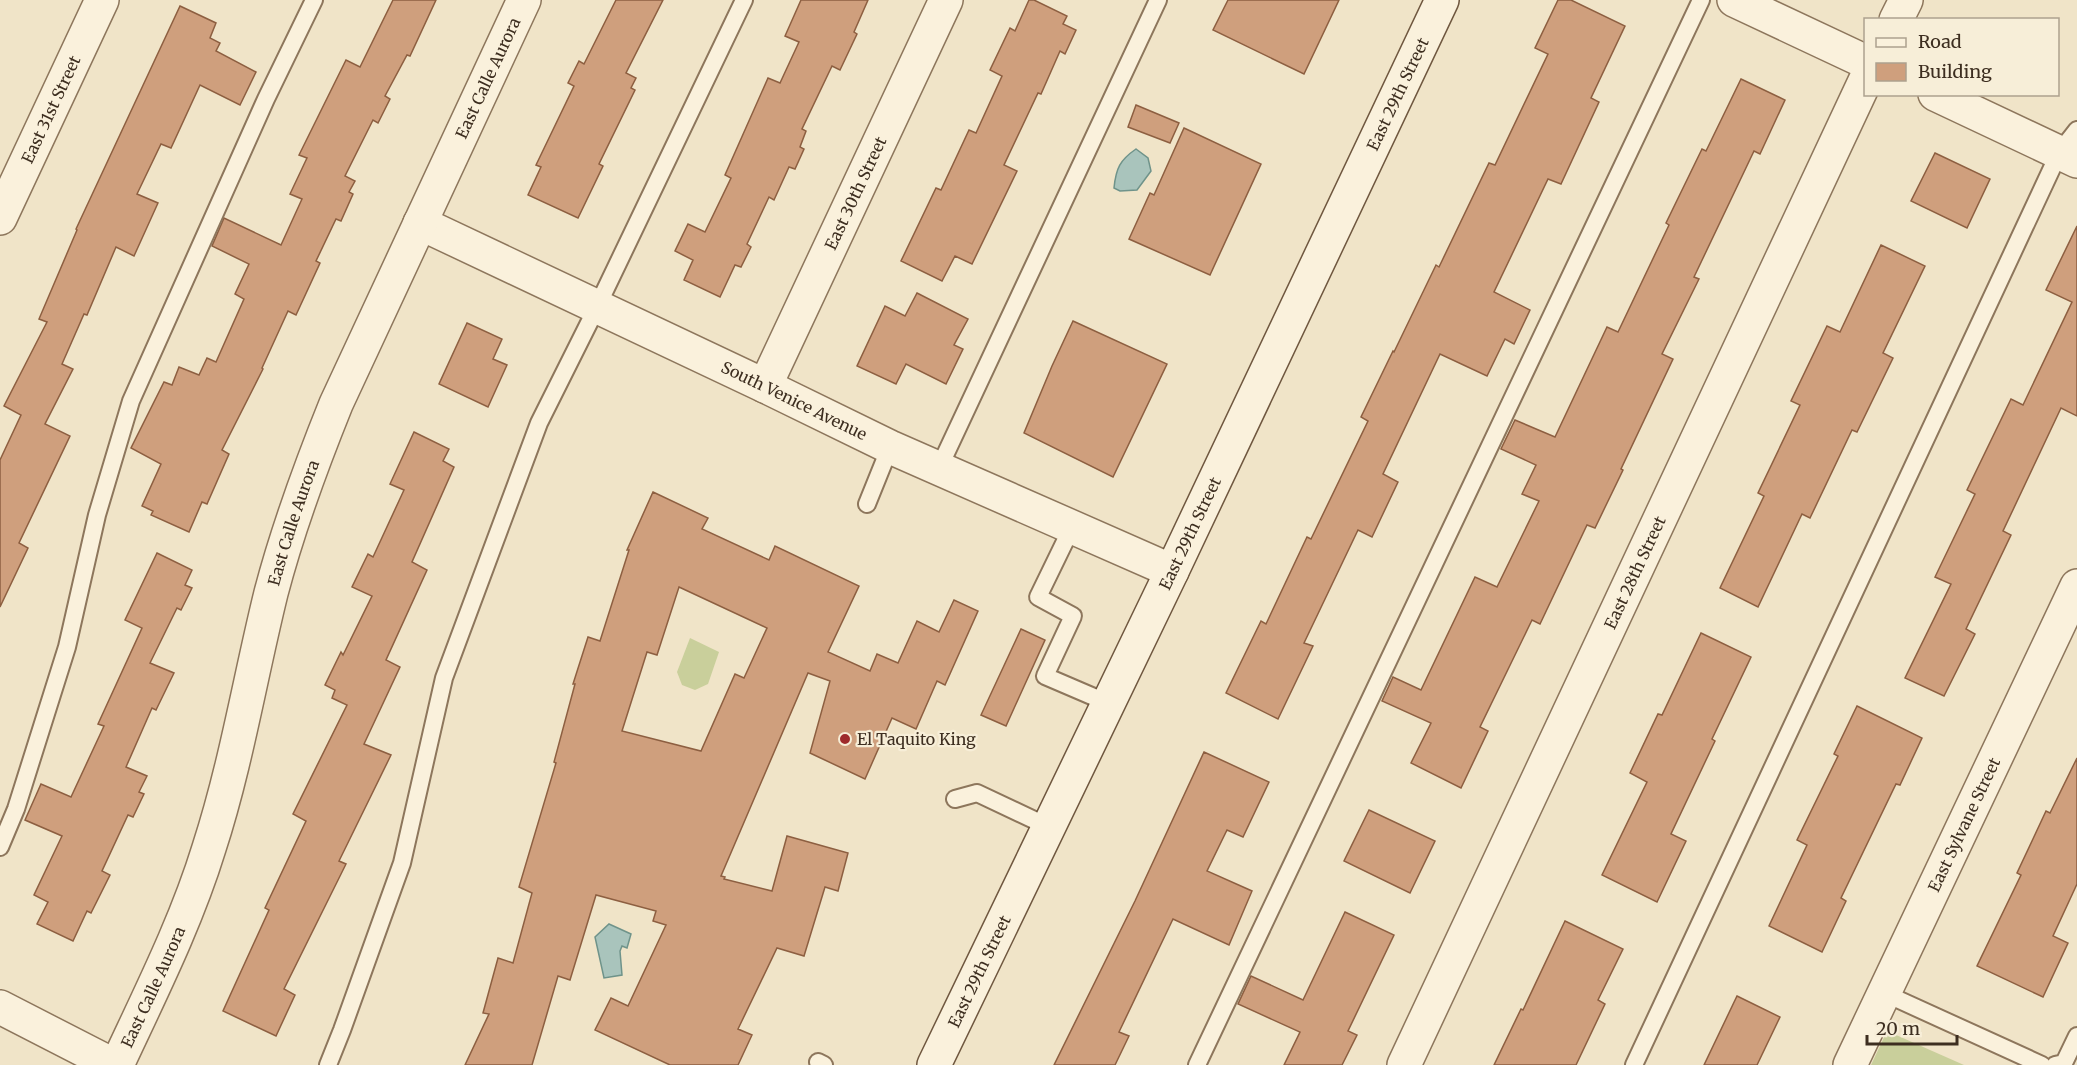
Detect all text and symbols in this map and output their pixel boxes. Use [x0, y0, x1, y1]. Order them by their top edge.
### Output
street label: East Calle Aurora [451, 14, 525, 142]
legend [1864, 18, 2059, 96]
text: Road [1918, 30, 1962, 53]
street label: East 29th Street [1362, 34, 1433, 154]
street label: East 31st Street [17, 52, 85, 166]
text: Building [1918, 60, 1992, 83]
street label: East 30th Street [820, 133, 891, 253]
street label: South Venice Avenue [718, 357, 870, 444]
street label: East Calle Aurora [263, 457, 323, 588]
street label: East 29th Street [1154, 473, 1225, 593]
street label: East 28th Street [1600, 512, 1670, 632]
place label: El Taquito King [857, 729, 976, 749]
marker: El Taquito King [838, 732, 852, 746]
street label: East Sylvane Street [1924, 754, 2005, 895]
street label: East 29th Street [944, 911, 1015, 1031]
street label: East Calle Aurora [117, 923, 189, 1051]
scale bar [1867, 1008, 1957, 1046]
text: 20 m [1876, 1017, 1920, 1040]

